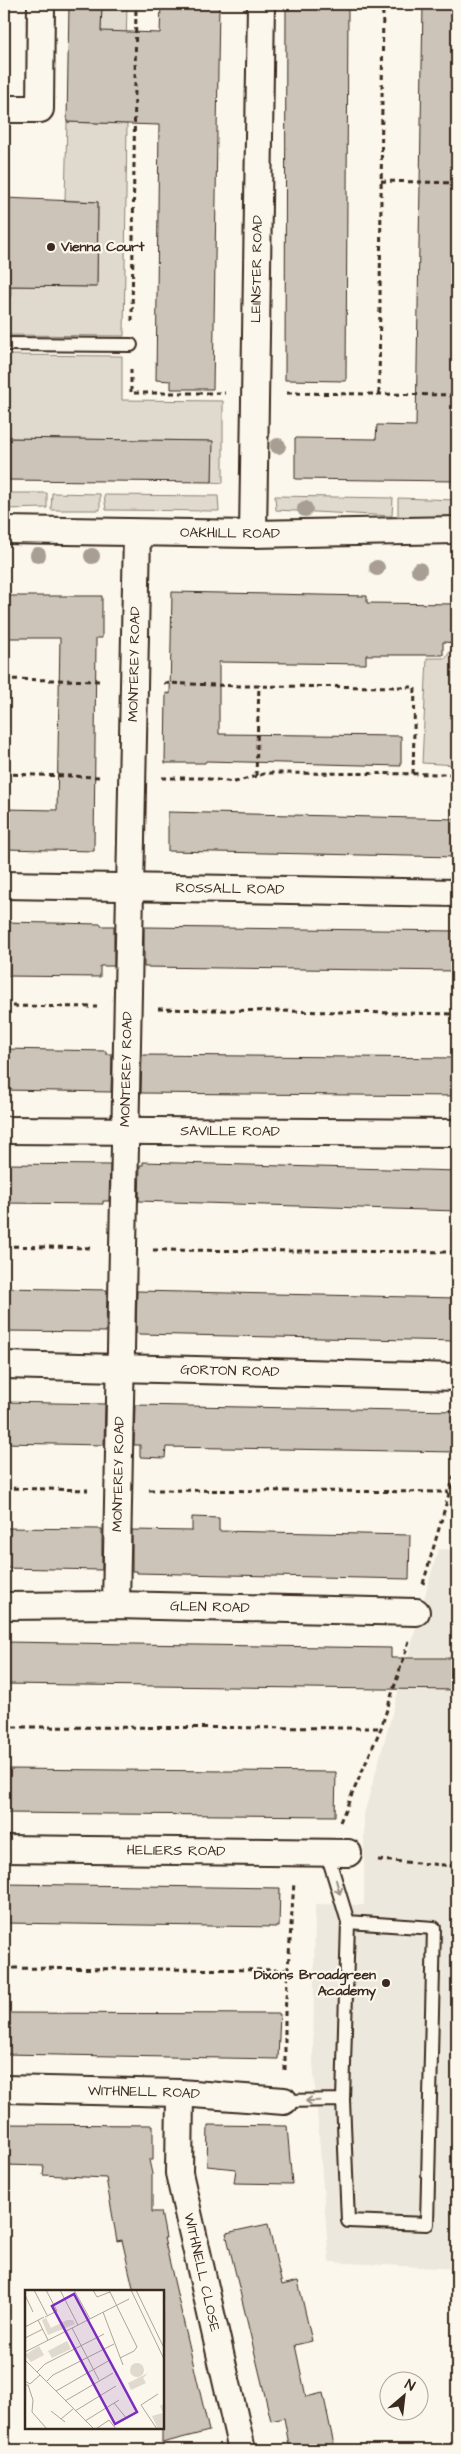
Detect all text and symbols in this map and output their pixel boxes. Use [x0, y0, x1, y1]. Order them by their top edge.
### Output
street label: LEINSTER ROAD [246, 215, 268, 323]
place label: Vienna Court [60, 237, 145, 257]
marker: Vienna Court [45, 241, 57, 253]
street label: OAKHILL ROAD [180, 523, 280, 544]
street label: MONTEREY ROAD [123, 606, 146, 722]
street label: ROSSALL ROAD [175, 878, 285, 900]
street label: MONTEREY ROAD [115, 1011, 138, 1127]
street label: SAVILLE ROAD [180, 1121, 280, 1142]
street label: GORTON ROAD [180, 1360, 280, 1382]
street label: MONTEREY ROAD [107, 1416, 130, 1532]
street label: GLEN ROAD [170, 1596, 250, 1618]
street label: HELIERS ROAD [126, 1840, 226, 1862]
one-way arrow [333, 1879, 343, 1895]
place label: Dixons Broadgreen Academy [254, 1965, 376, 2001]
marker: Dixons Broadgreen Academy [380, 1977, 392, 1989]
street label: WITHNELL ROAD [88, 2081, 201, 2105]
one-way arrow [306, 2096, 322, 2106]
street label: WITHNELL CLOSE [178, 2211, 225, 2334]
inset map [25, 2290, 164, 2429]
north arrow [378, 2372, 428, 2422]
text: N [401, 2375, 418, 2396]

